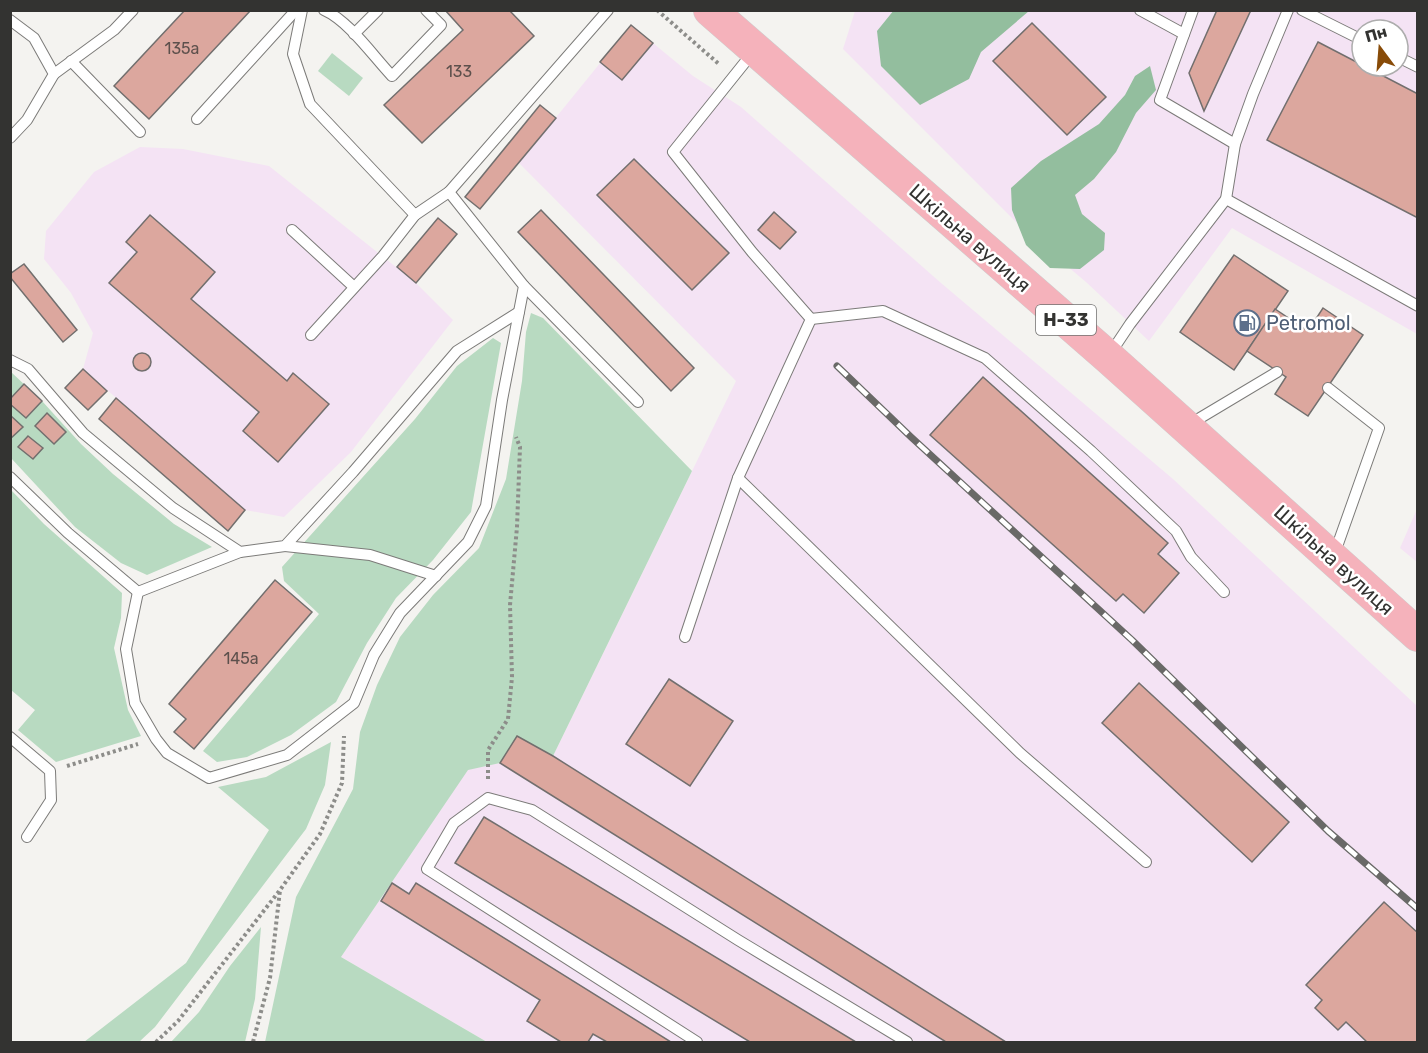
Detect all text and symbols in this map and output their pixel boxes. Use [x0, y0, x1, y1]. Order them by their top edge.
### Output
north arrow [1350, 18, 1410, 78]
text: Пн [1363, 22, 1389, 46]
house number: 135а [165, 39, 199, 58]
house number: 133 [446, 62, 472, 81]
street label: Шкільна вулиця [904, 179, 1036, 297]
road number: Н-33 [1036, 305, 1096, 335]
fuel station icon: Petromol [1232, 308, 1262, 338]
place label: Petromol [1266, 311, 1351, 335]
street label: Шкільна вулиця [1269, 500, 1399, 620]
house number: 145а [223, 649, 259, 668]

